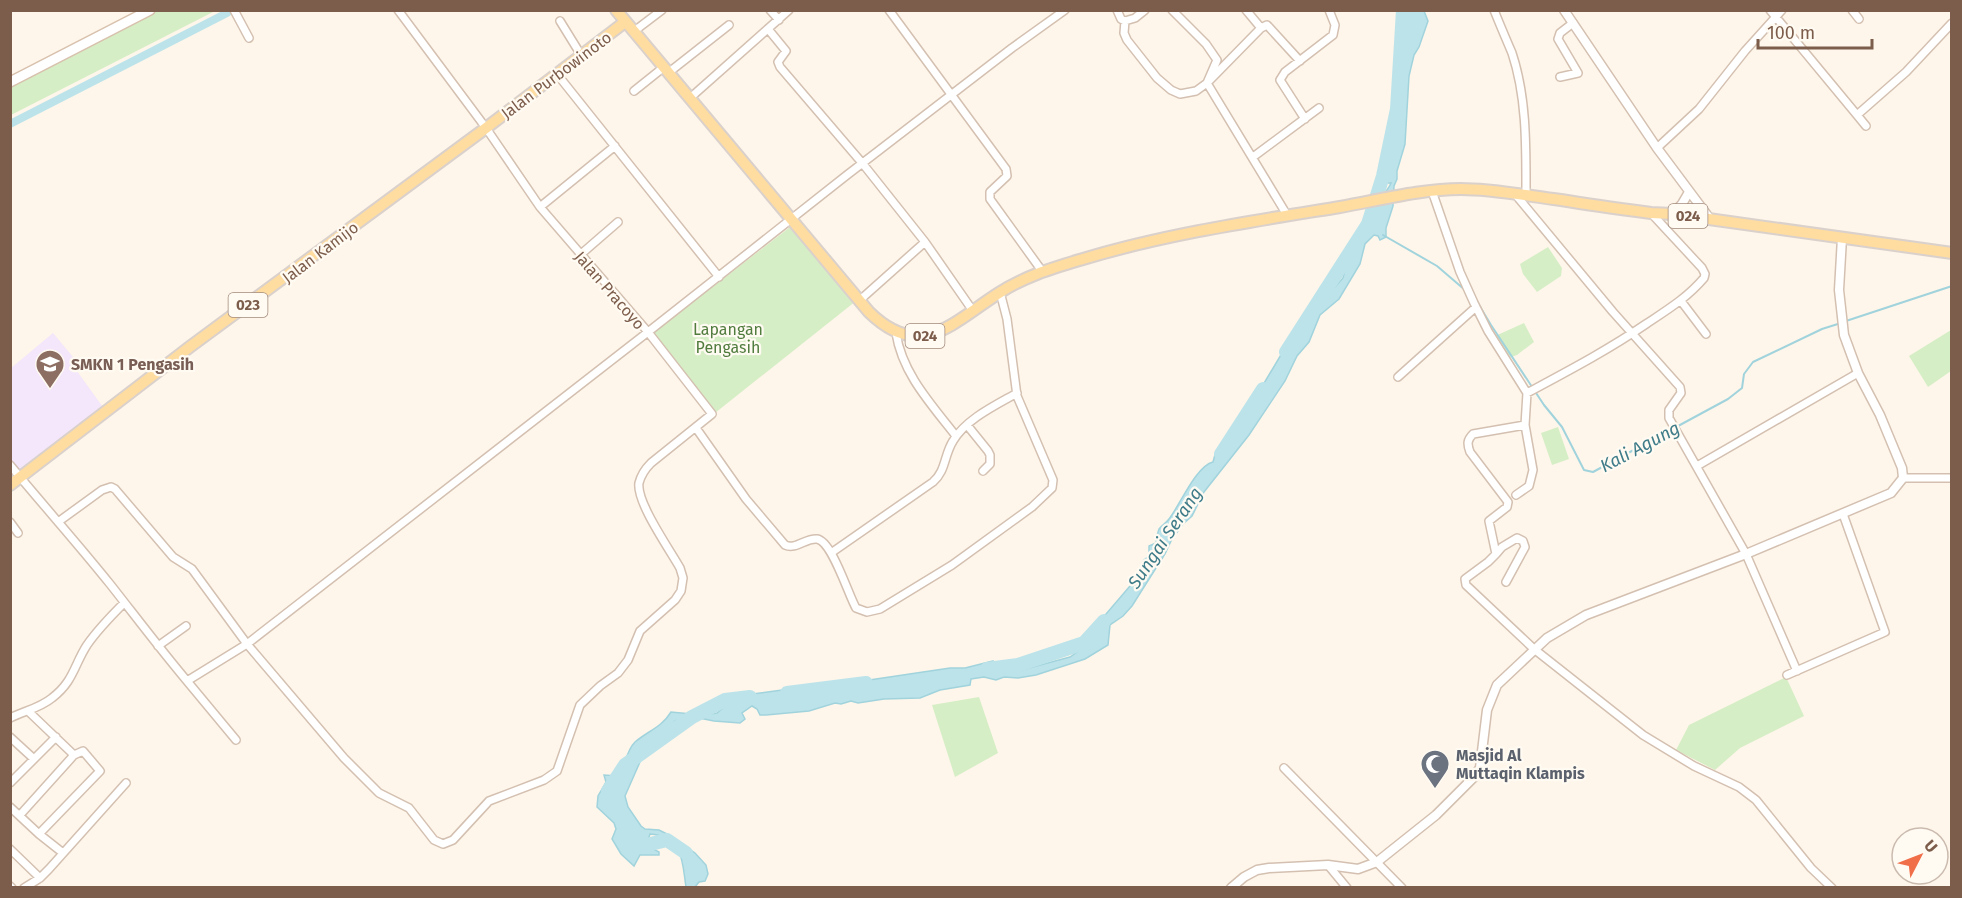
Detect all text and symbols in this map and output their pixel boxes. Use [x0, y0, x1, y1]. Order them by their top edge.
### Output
scale bar [1758, 12, 1872, 50]
text: 100 m [1767, 22, 1815, 44]
street label: Jalan Purbowinoto [497, 28, 615, 123]
road number: 024 [1668, 204, 1708, 228]
street label: Jalan Kamijo [278, 218, 362, 287]
street label: Jalan Pracoyo [570, 247, 649, 333]
road number: 023 [228, 293, 268, 317]
park label: Lapangan Pengasih [693, 320, 763, 357]
road number: 024 [906, 324, 944, 348]
school or university icon: SMKN 1 Pengasih [34, 348, 66, 390]
place label: SMKN 1 Pengasih [71, 355, 194, 374]
water label: Kali Agung [1596, 417, 1684, 477]
water label: Sungai Serang [1123, 483, 1207, 594]
place label: Masjid Al Muttaqin Klampis [1456, 746, 1585, 783]
mosque icon: Masjid Al Muttaqin Klampis [1419, 748, 1451, 790]
north arrow [1890, 826, 1950, 886]
text: U [1920, 836, 1941, 857]

